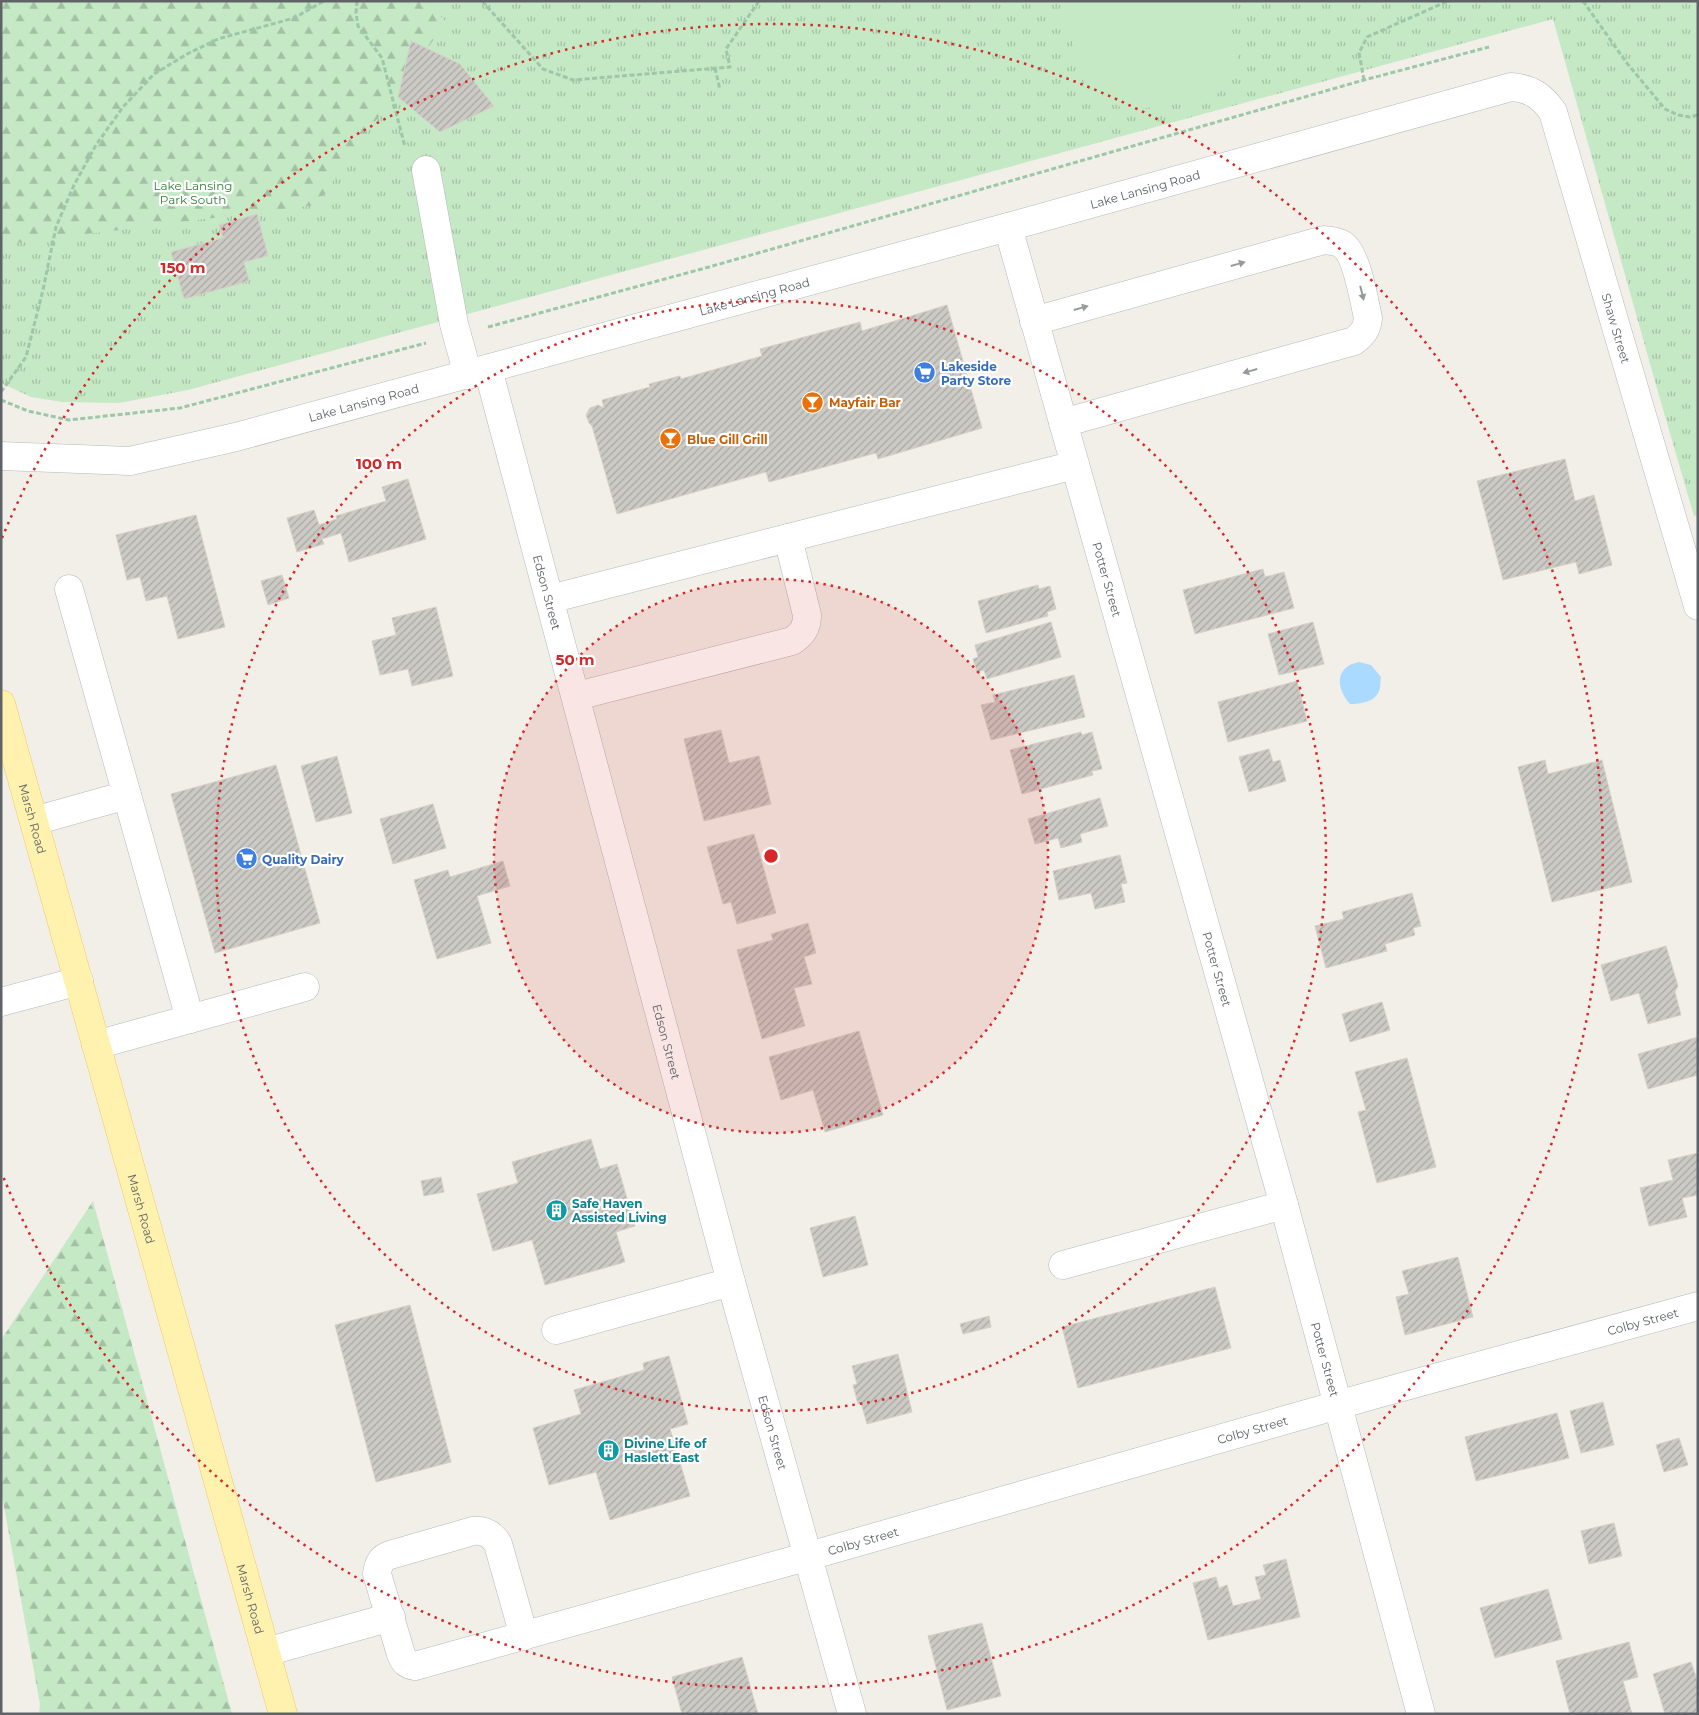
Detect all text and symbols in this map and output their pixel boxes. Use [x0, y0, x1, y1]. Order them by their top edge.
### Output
street label: Lake Lansing Road [1088, 166, 1202, 211]
park label: Lake Lansing Park South [153, 178, 233, 207]
text: 150 m [161, 258, 205, 277]
one-way arrow [1230, 260, 1245, 268]
street label: Lake Lansing Road [697, 274, 811, 318]
one-way arrow [1358, 286, 1366, 301]
street label: Shaw Street [1599, 291, 1634, 365]
one-way arrow [1074, 304, 1089, 312]
place label: Lakeside Party Store [941, 359, 1011, 388]
supermarket icon: Lakeside Party Store [913, 361, 937, 385]
one-way arrow [1242, 367, 1257, 375]
street label: Lake Lansing Road [307, 380, 420, 424]
bar icon: Mayfair Bar [801, 390, 825, 414]
place label: Mayfair Bar [829, 395, 901, 410]
bar icon: Blue Gill Grill [659, 427, 683, 451]
place label: Blue Gill Grill [687, 432, 768, 447]
text: 100 m [356, 454, 402, 473]
street label: Potter Street [1090, 540, 1125, 618]
street label: Edson Street [530, 553, 565, 632]
text: 50 m [555, 650, 595, 669]
street label: Marsh Road [16, 782, 50, 855]
supermarket icon: Quality Dairy [234, 847, 258, 871]
centre of rings [762, 847, 780, 865]
place label: Quality Dairy [262, 852, 345, 867]
street label: Potter Street [1200, 930, 1235, 1008]
street label: Edson Street [650, 1002, 684, 1081]
street label: Marsh Road [125, 1172, 159, 1245]
place label: Safe Haven Assisted Living [571, 1196, 667, 1225]
building icon: Safe Haven Assisted Living [544, 1198, 568, 1222]
street label: Colby Street [1605, 1304, 1680, 1338]
street label: Potter Street [1308, 1320, 1343, 1399]
street label: Edson Street [756, 1393, 791, 1472]
street label: Colby Street [1215, 1412, 1290, 1447]
place label: Divine Life of Haslett East [624, 1436, 708, 1465]
building icon: Divine Life of Haslett East [596, 1438, 620, 1462]
street label: Colby Street [826, 1523, 900, 1558]
street label: Marsh Road [234, 1562, 268, 1635]

